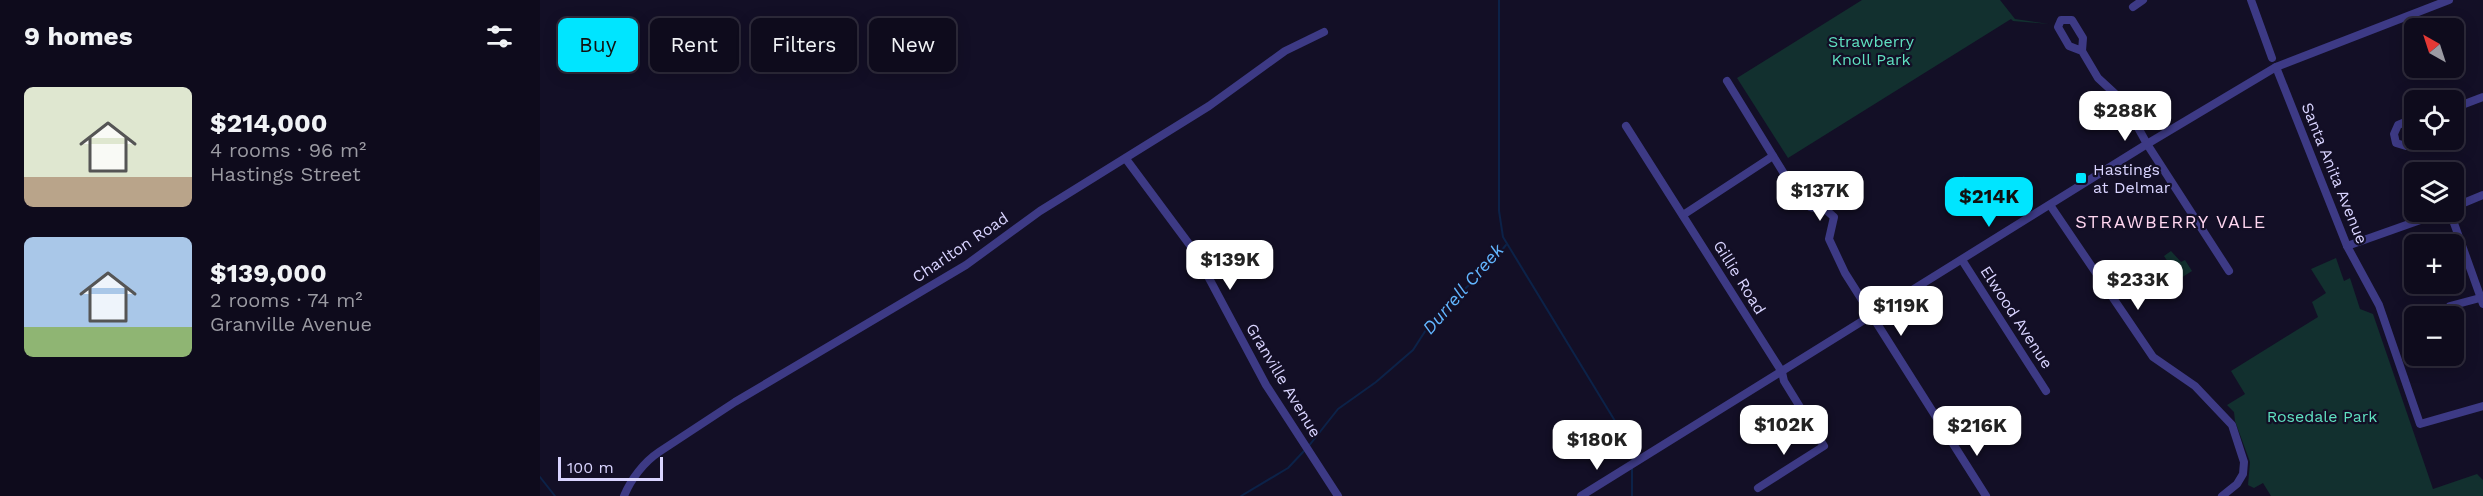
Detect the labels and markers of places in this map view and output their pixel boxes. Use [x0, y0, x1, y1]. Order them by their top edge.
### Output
pin: $288K [2083, 91, 2167, 142]
place label: Hastings at Delmar [2093, 160, 2171, 197]
pin: $137K [1778, 171, 1862, 222]
marker: Hastings at Delmar [2074, 171, 2088, 185]
pin: $214K [1947, 177, 2031, 228]
pin: $139K [1188, 240, 1272, 291]
pin: $233K [2096, 260, 2180, 311]
pin: $119K [1859, 286, 1943, 337]
pin: $102K [1742, 405, 1826, 456]
pin: $216K [1935, 406, 2019, 457]
pin: $180K [1555, 420, 1639, 471]

